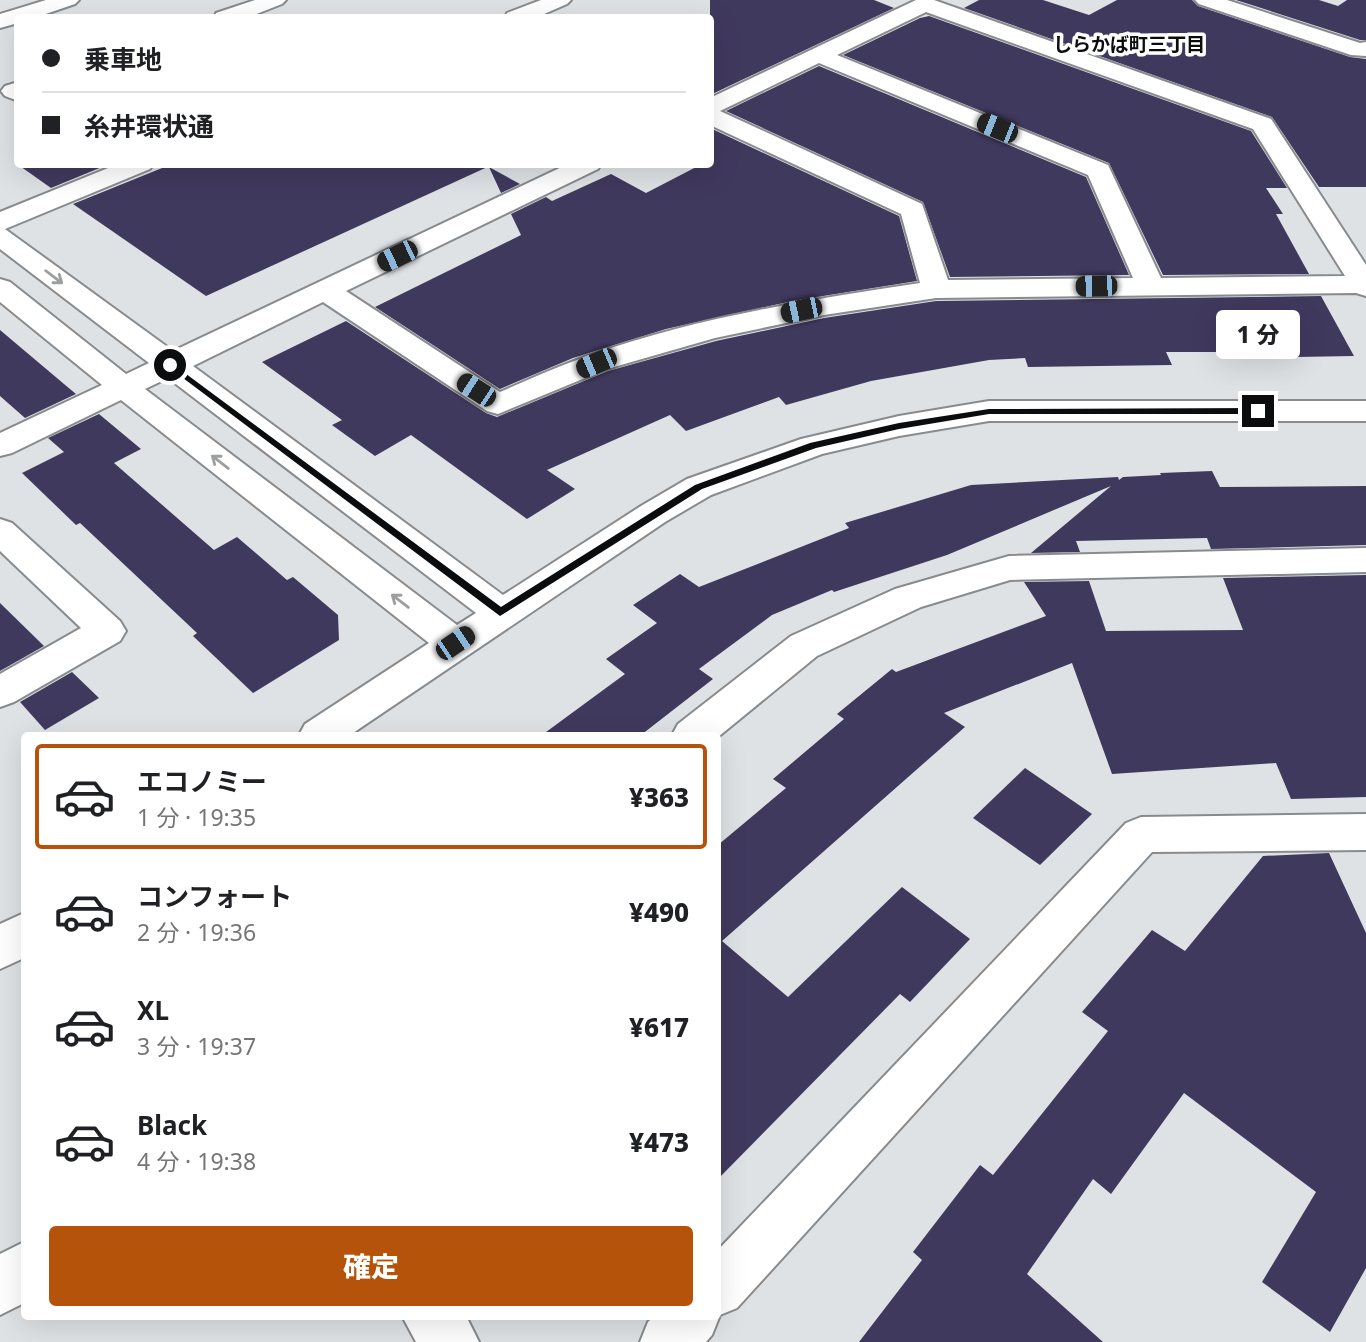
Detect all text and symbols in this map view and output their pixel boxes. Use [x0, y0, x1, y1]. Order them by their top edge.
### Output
district label: しらかば町三丁目 [1053, 31, 1205, 57]
text: 乗車地 [84, 41, 162, 77]
text: 糸井環状通 [84, 108, 214, 144]
car [974, 110, 1021, 146]
car [374, 237, 421, 275]
one-way arrow [45, 270, 63, 285]
car [1075, 275, 1118, 297]
car [779, 295, 824, 325]
callout: 1 分 [1216, 310, 1300, 358]
text: 1 分 [1237, 318, 1279, 350]
car [573, 345, 620, 381]
route start [154, 349, 186, 381]
car [453, 370, 500, 410]
route end [1242, 395, 1274, 427]
one-way arrow [211, 455, 230, 470]
one-way arrow [392, 594, 410, 609]
car [432, 623, 479, 663]
text: エコノミー [137, 763, 267, 799]
icon: car [53, 765, 116, 828]
text: ¥363 [629, 779, 689, 815]
text: 1 分 · 19:35 [137, 801, 256, 833]
text: コンフォート [137, 878, 292, 914]
icon: car [53, 880, 116, 943]
text: ¥490 [629, 894, 689, 930]
text: 2 分 · 19:36 [137, 916, 256, 948]
text: XL [137, 992, 169, 1028]
icon: car [53, 995, 116, 1058]
text: ¥617 [629, 1009, 689, 1045]
text: 3 分 · 19:37 [137, 1030, 256, 1062]
text: Black [137, 1107, 207, 1143]
icon: car [53, 1110, 116, 1173]
text: ¥473 [629, 1124, 689, 1160]
text: 4 分 · 19:38 [137, 1145, 256, 1177]
button: 確定 [49, 1226, 693, 1306]

